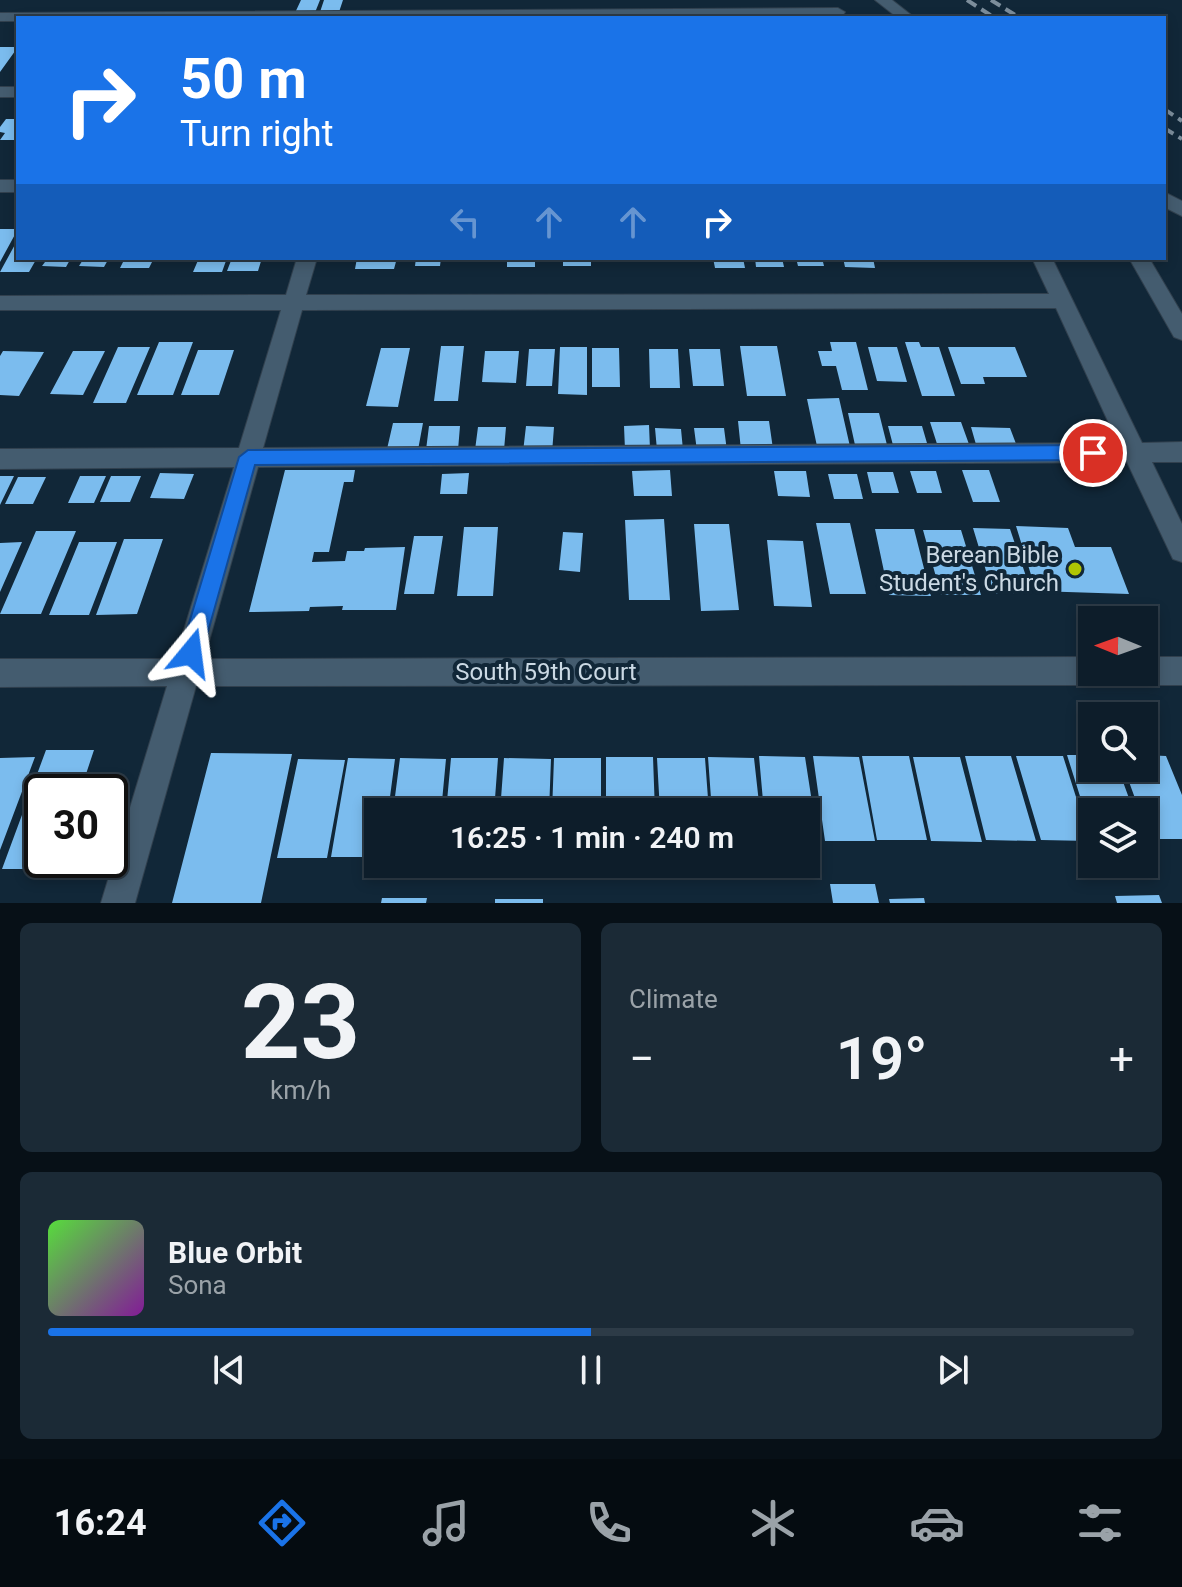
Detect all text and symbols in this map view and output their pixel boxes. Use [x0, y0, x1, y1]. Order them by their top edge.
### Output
text: 50 m [180, 46, 307, 112]
icon: right [48, 48, 152, 152]
text: Turn right [180, 113, 333, 155]
icon: left [443, 200, 487, 244]
icon: ahead [527, 200, 571, 244]
icon: ahead [611, 200, 655, 244]
icon: right [695, 200, 739, 244]
pin [1059, 419, 1127, 487]
icon: arrive [1071, 431, 1115, 475]
place label: Berean Bible Student's Church [879, 541, 1059, 597]
marker: Berean Bible Student's Church [1066, 560, 1084, 578]
north arrow [1078, 606, 1158, 686]
map controls [1078, 606, 1158, 878]
position arrow [149, 611, 233, 695]
street label: South 59th Court [455, 658, 637, 686]
button: search [1078, 702, 1158, 782]
speed limit sign: 30 [24, 774, 128, 878]
button: layers [1078, 798, 1158, 878]
text: 16:25 · 1 min · 240 m [450, 820, 734, 855]
text: 23 [241, 962, 360, 1083]
text: Climate [629, 984, 718, 1014]
text: 19° [836, 1023, 927, 1094]
text: − [629, 1033, 654, 1085]
text: + [1109, 1033, 1134, 1085]
text: km/h [270, 1075, 331, 1105]
text: Blue Orbit [168, 1235, 302, 1270]
text: Sona [168, 1270, 227, 1300]
icon: previous [207, 1348, 251, 1392]
icon: pause [569, 1348, 613, 1392]
icon: next [931, 1348, 975, 1392]
icon: directions [254, 1495, 310, 1551]
icon: music [418, 1495, 474, 1551]
icon: phone [581, 1495, 637, 1551]
icon: climate [745, 1495, 801, 1551]
icon: car [909, 1495, 965, 1551]
icon: filters [1072, 1495, 1128, 1551]
text: 16:24 [54, 1502, 147, 1544]

